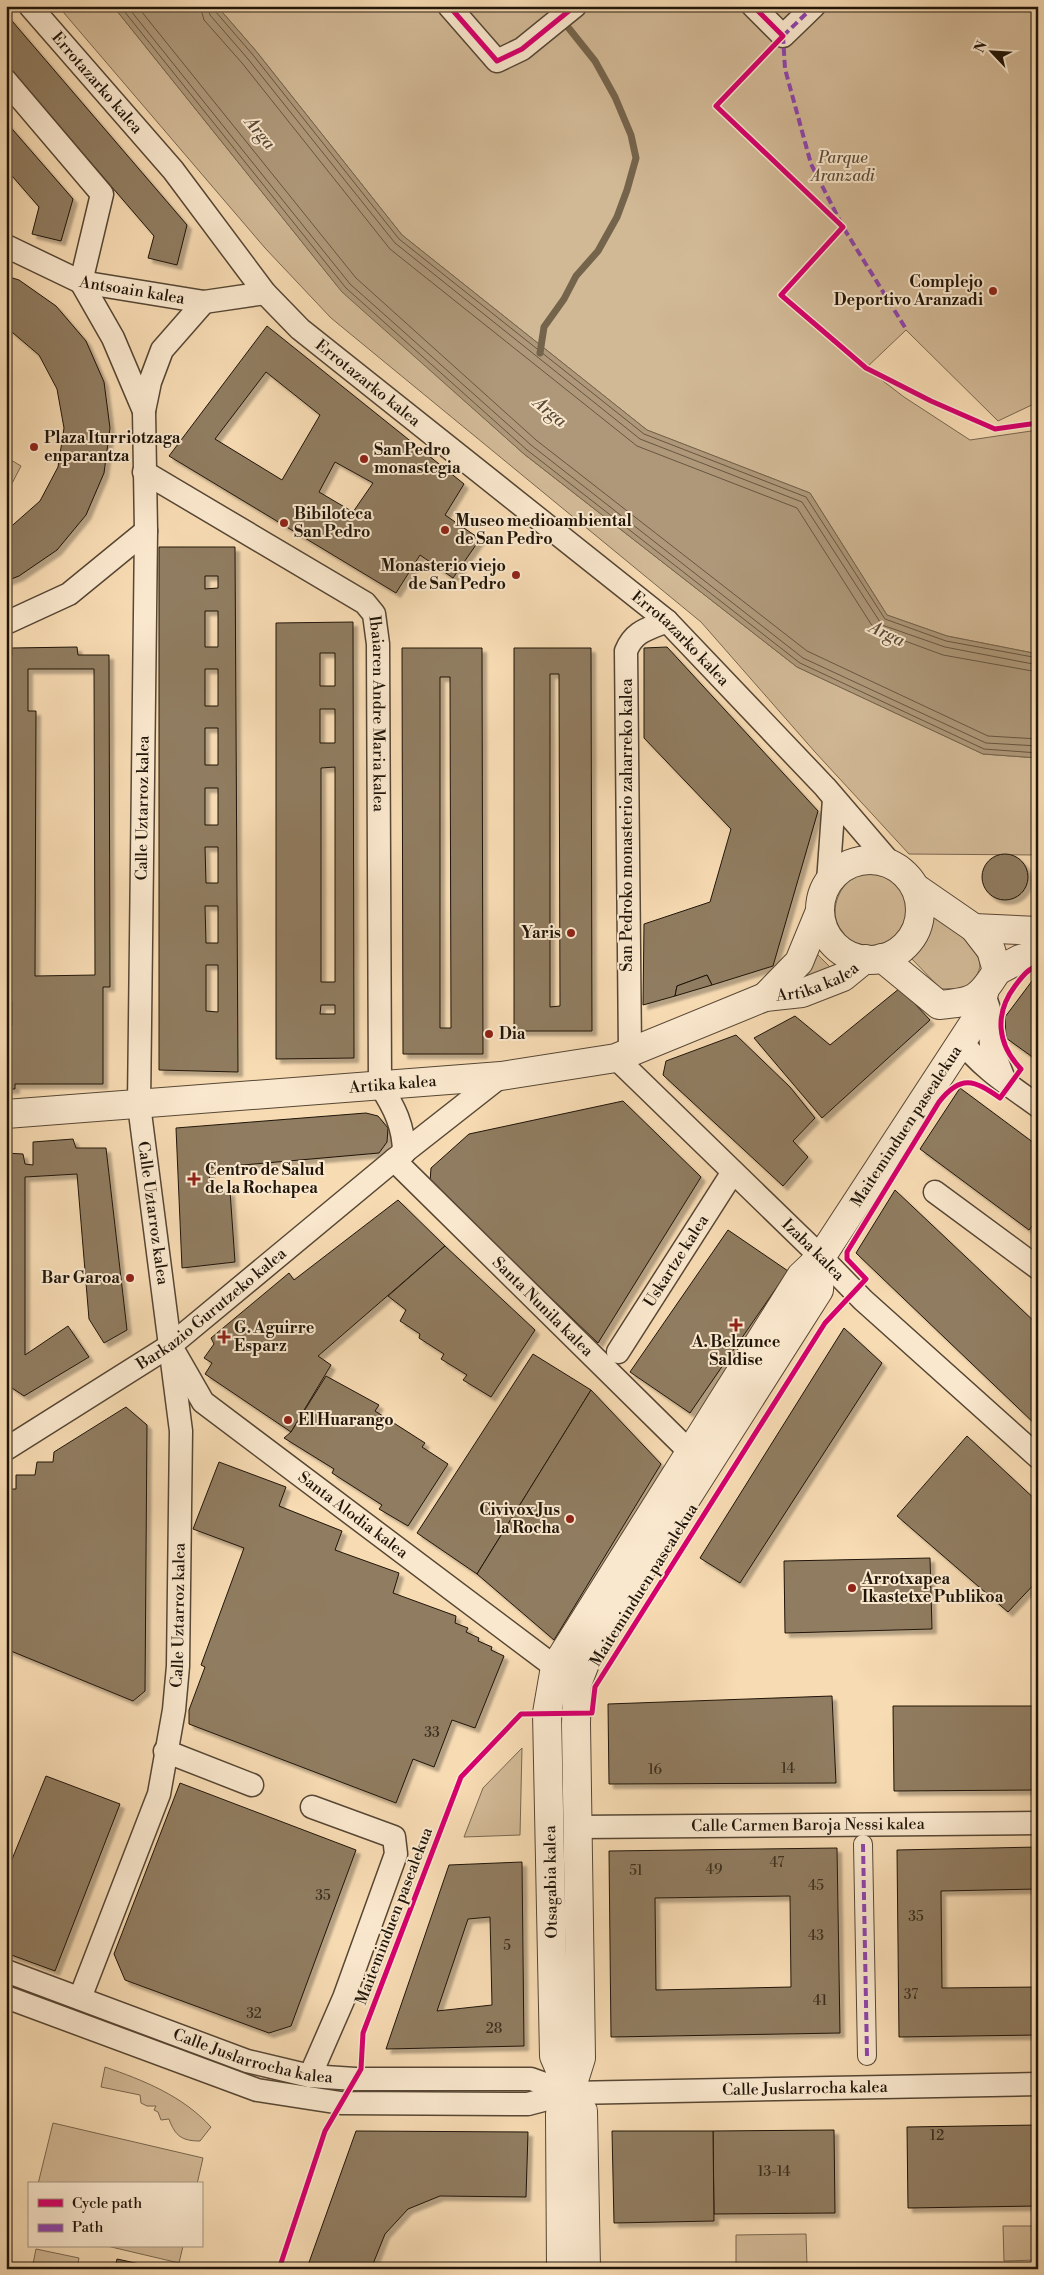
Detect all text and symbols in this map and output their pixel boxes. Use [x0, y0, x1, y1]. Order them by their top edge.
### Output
street label: Errotazarko kalea [47, 28, 148, 139]
north arrow [966, 28, 1016, 78]
text: N [971, 38, 992, 56]
water label: Arga [238, 110, 281, 155]
park label: Parque Aranzadi [809, 148, 875, 186]
street label: Antsoain kalea [77, 272, 187, 309]
place label: Complejo Deportivo Aranzadi [834, 272, 983, 310]
marker: Complejo Deportivo Aranzadi [987, 285, 999, 297]
street label: Errotazarko kalea [311, 335, 425, 431]
water label: Arga [527, 390, 572, 433]
place label: Plaza Iturriotzaga enparantza [44, 428, 181, 466]
place label: San Pedro monastegia [374, 440, 461, 478]
marker: Plaza Iturriotzaga enparantza [28, 441, 40, 453]
marker: San Pedro monastegia [358, 453, 370, 465]
place label: Bibiloteca San Pedro [294, 504, 372, 542]
place label: Museo medioambiental de San Pedro [455, 511, 632, 549]
marker: Bibiloteca San Pedro [278, 517, 290, 529]
marker: Museo medioambiental de San Pedro [439, 524, 451, 536]
place label: Monasterio viejo de San Pedro [380, 556, 506, 594]
marker: Monasterio viejo de San Pedro [510, 569, 522, 581]
street label: Errotazarko kalea [627, 587, 734, 691]
street label: Ibaiaren Andre Maria kalea [364, 614, 389, 813]
water label: Arga [864, 615, 909, 653]
street label: San Pedroko monasterio zaharreko kalea [617, 677, 637, 972]
street label: Calle Uztarroz kalea [132, 734, 154, 881]
place label: Yaris [521, 923, 561, 943]
marker: Yaris [565, 927, 577, 939]
street label: Artika kalea [774, 958, 864, 1006]
place label: Dia [499, 1024, 526, 1044]
marker: Dia [483, 1028, 495, 1040]
street label: Maiteminduen pasealekua [846, 1041, 967, 1211]
street label: Artika kalea [347, 1071, 438, 1098]
street label: Calle Uztarroz kalea [133, 1140, 173, 1287]
place label: Centro de Salud de la Rochapea [205, 1160, 325, 1198]
marker: Centro de Salud de la Rochapea [187, 1172, 201, 1186]
street label: Uskartze kalea [639, 1210, 713, 1311]
street label: Izaba kalea [778, 1214, 849, 1286]
street label: Barkazio Gurutzeko kalea [132, 1243, 291, 1375]
street label: Santa Nunila kalea [488, 1253, 598, 1362]
place label: Bar Garoa [41, 1268, 120, 1288]
marker: Bar Garoa [124, 1272, 136, 1284]
place label: G. Aguirre Esparz [234, 1318, 315, 1356]
marker: A. Belzunce Saldise [730, 1319, 742, 1331]
marker: G. Aguirre Esparz [218, 1331, 230, 1343]
place label: A. Belzunce Saldise [691, 1332, 781, 1370]
place label: El Huarango [298, 1410, 394, 1430]
marker: El Huarango [282, 1414, 294, 1426]
street label: Santa Alodia kalea [294, 1467, 413, 1563]
street label: Maiteminduen pasealekua [586, 1499, 703, 1670]
place label: Civivox Jus la Rocha [479, 1500, 560, 1538]
marker: Civivox Jus la Rocha [564, 1513, 576, 1525]
street label: Calle Uztarroz kalea [166, 1542, 190, 1689]
place label: Arrotxapea Ikastetxe Publikoa [861, 1569, 1004, 1607]
marker: Arrotxapea Ikastetxe Publikoa [846, 1582, 858, 1594]
house number: 33 [424, 1724, 440, 1742]
house number: 14 [781, 1760, 795, 1778]
house number: 16 [648, 1761, 663, 1779]
street label: Calle Carmen Baroja Nessi kalea [691, 1814, 926, 1836]
street label: Maiteminduen pasealekua [351, 1824, 437, 2007]
street label: Otsagabia kalea [540, 1824, 562, 1939]
house number: 47 [770, 1854, 784, 1872]
house number: 49 [706, 1861, 722, 1879]
house number: 51 [629, 1862, 643, 1880]
house number: 45 [808, 1877, 824, 1895]
house number: 35 [315, 1887, 331, 1905]
house number: 35 [908, 1908, 924, 1926]
house number: 43 [808, 1927, 824, 1945]
house number: 5 [503, 1937, 511, 1955]
house number: 37 [904, 1986, 918, 2004]
house number: 41 [813, 1992, 827, 2010]
house number: 32 [246, 2005, 262, 2023]
house number: 28 [486, 2020, 502, 2038]
street label: Calle Juslarrocha kalea [170, 2024, 334, 2088]
street label: Calle Juslarrocha kalea [722, 2077, 889, 2100]
house number: 12 [930, 2127, 944, 2145]
house number: 13-14 [757, 2163, 791, 2181]
legend [28, 2182, 202, 2248]
text: Cycle path [72, 2194, 142, 2213]
text: Path [72, 2218, 104, 2237]

